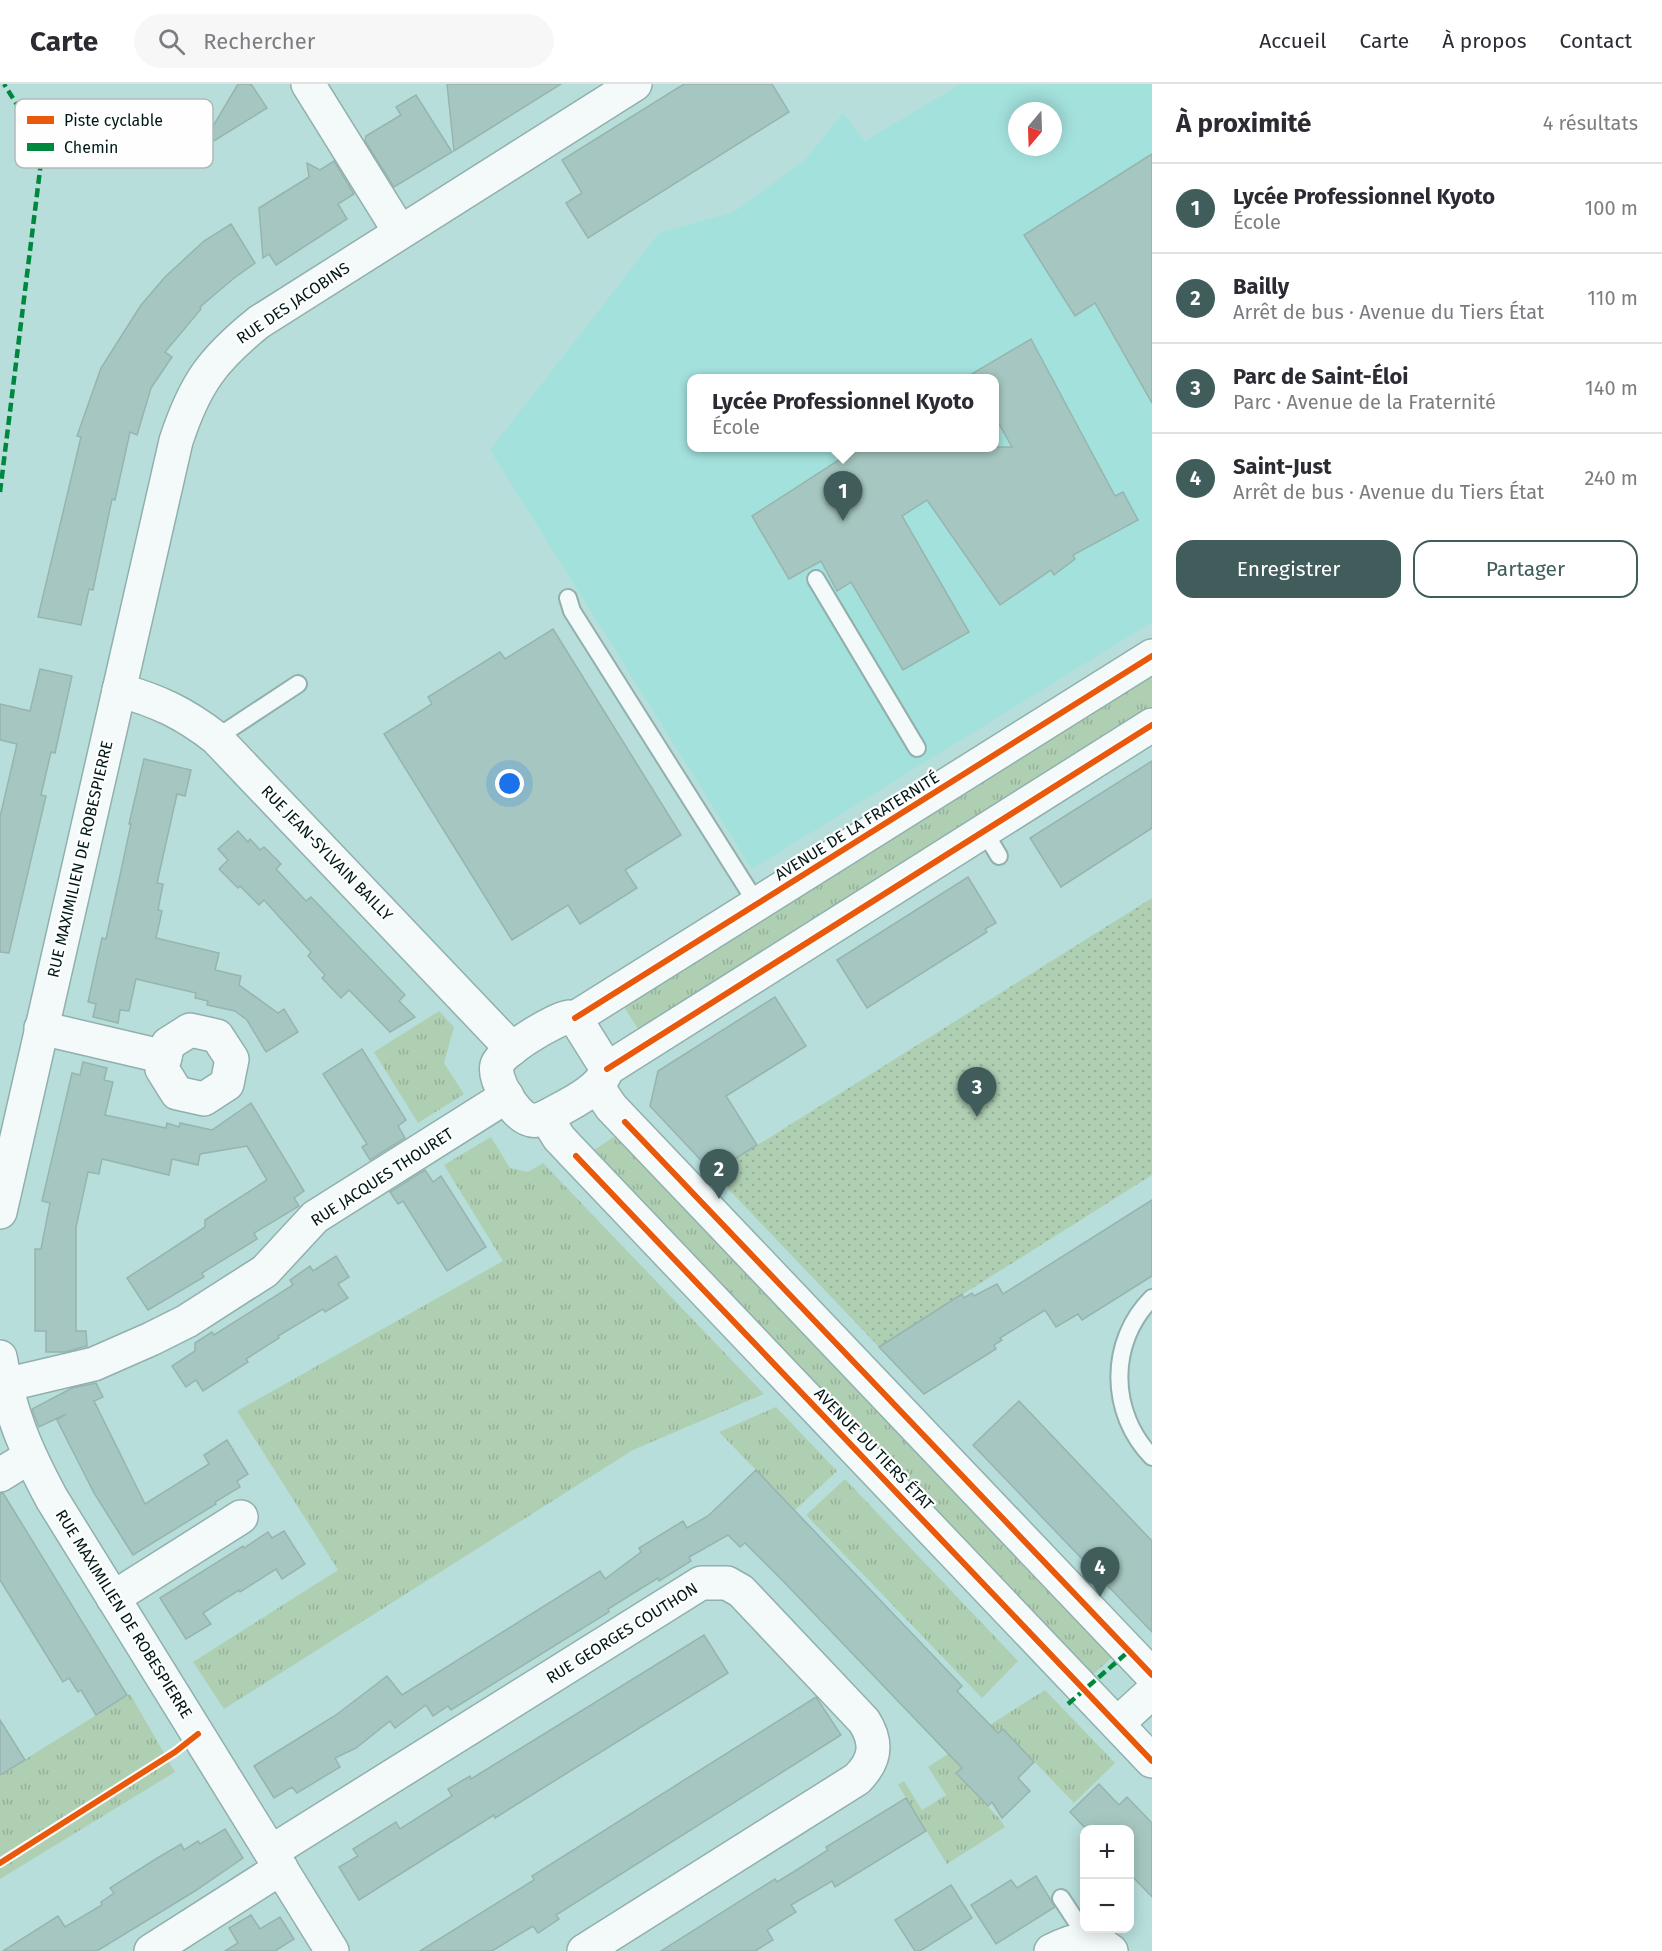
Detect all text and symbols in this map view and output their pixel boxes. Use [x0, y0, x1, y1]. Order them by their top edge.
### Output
search box [134, 14, 554, 68]
text: Carte [30, 25, 98, 58]
icon: search [155, 25, 188, 58]
text: Rechercher [203, 28, 315, 55]
text: Accueil [1259, 28, 1326, 54]
text: Carte [1359, 28, 1409, 54]
text: À propos [1442, 28, 1527, 54]
text: Contact [1560, 28, 1632, 54]
legend [15, 99, 213, 168]
north arrow [1008, 102, 1062, 156]
text: À proximité [1176, 108, 1311, 139]
text: Piste cyclable [64, 111, 163, 130]
text: 4 résultats [1543, 111, 1638, 135]
text: Chemin [64, 138, 119, 157]
text: Lycée Professionnel Kyoto [1233, 183, 1495, 210]
text: 1 [1191, 196, 1200, 220]
text: 100 m [1585, 196, 1638, 220]
text: École [1233, 210, 1281, 234]
street label: RUE DES JACOBINS [233, 258, 353, 348]
text: Bailly [1233, 273, 1289, 300]
text: 2 [1190, 286, 1201, 310]
text: 110 m [1587, 286, 1638, 310]
text: Arrêt de bus · Avenue du Tiers État [1233, 300, 1544, 324]
text: Parc de Saint-Éloi [1233, 363, 1409, 390]
popup [687, 374, 999, 452]
text: 3 [1190, 376, 1201, 400]
text: 140 m [1585, 376, 1638, 400]
text: Lycée Professionnel Kyoto [712, 388, 974, 415]
text: Parc · Avenue de la Fraternité [1233, 390, 1496, 414]
text: École [712, 415, 760, 439]
text: Saint-Just [1233, 453, 1332, 480]
text: 4 [1190, 466, 1201, 490]
text: 240 m [1584, 466, 1638, 490]
pin: 1 [824, 472, 862, 521]
text: Arrêt de bus · Avenue du Tiers État [1233, 480, 1544, 504]
button: Enregistrer [1176, 540, 1401, 598]
button: Partager [1413, 540, 1638, 598]
street label: RUE MAXIMILIEN DE ROBESPIERRE [43, 739, 117, 979]
street label: AVENUE DE LA FRATERNITÉ [771, 767, 943, 884]
your location [495, 769, 524, 798]
street label: RUE JEAN-SYLVAIN BAILLY [257, 781, 397, 925]
pin: 3 [958, 1068, 996, 1117]
street label: RUE JACQUES THOURET [307, 1123, 457, 1230]
pin: 2 [700, 1150, 738, 1199]
street label: AVENUE DU TIERS ÉTAT [811, 1383, 939, 1515]
street label: RUE MAXIMILIEN DE ROBESPIERRE [52, 1506, 196, 1722]
pin: 4 [1080, 1548, 1120, 1597]
street label: RUE GEORGES COUTHON [543, 1579, 701, 1687]
map controls [1080, 1825, 1134, 1933]
button: + [1080, 1825, 1134, 1879]
button: − [1080, 1879, 1134, 1933]

